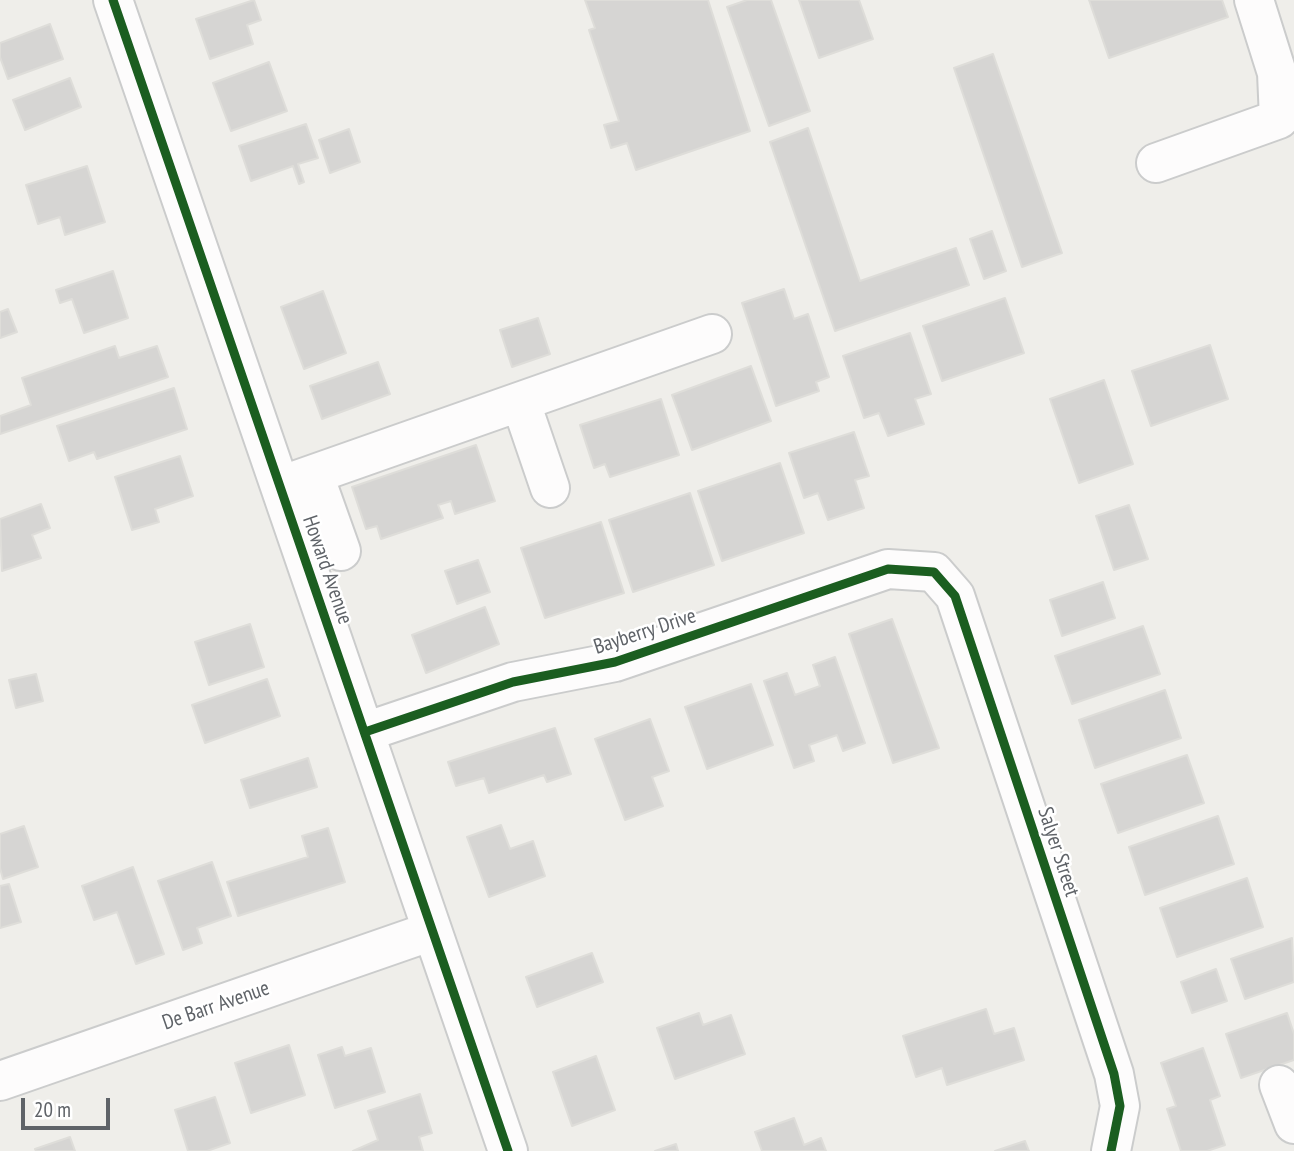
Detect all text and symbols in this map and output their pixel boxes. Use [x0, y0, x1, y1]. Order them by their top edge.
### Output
street label: Howard Avenue [297, 512, 357, 628]
street label: Bayberry Drive [591, 604, 699, 660]
street label: Salyer Street [1032, 804, 1084, 900]
street label: De Barr Avenue [159, 976, 273, 1036]
scale bar [24, 1084, 114, 1128]
text: 20 m [34, 1096, 71, 1123]

